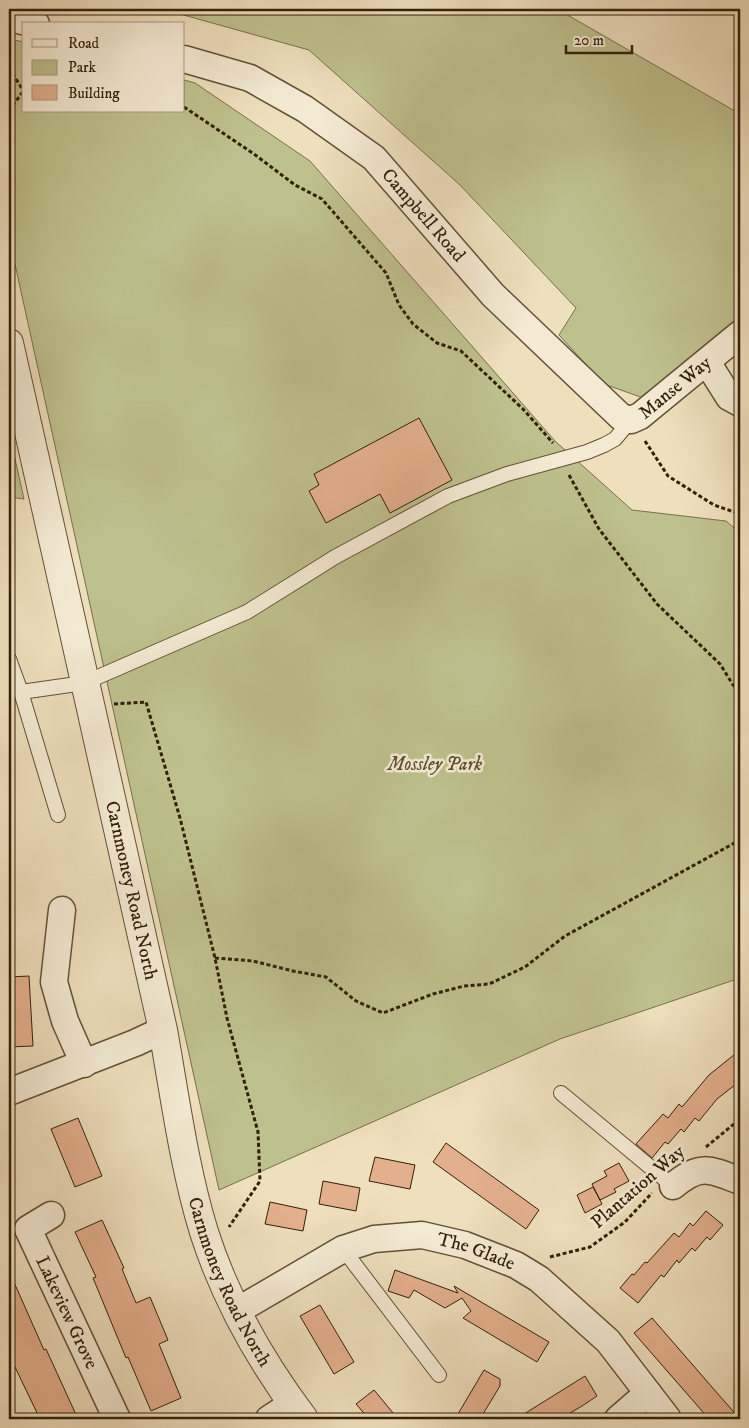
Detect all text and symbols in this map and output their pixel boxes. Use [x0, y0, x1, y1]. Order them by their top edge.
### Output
legend [22, 22, 185, 112]
scale bar [566, 22, 633, 54]
text: 20 m [574, 31, 604, 50]
text: Road [68, 34, 100, 53]
text: Park [68, 58, 97, 77]
text: Building [68, 84, 120, 103]
street label: Campbell Road [377, 164, 471, 267]
street label: Manse Way [634, 350, 716, 424]
park label: Mossley Park [386, 753, 482, 776]
street label: Carnmoney Road North [100, 799, 163, 982]
street label: Plantation Way [587, 1140, 690, 1234]
street label: Carnmoney Road North [183, 1195, 277, 1371]
street label: The Glade [435, 1227, 518, 1275]
street label: Lakeview Grove [31, 1252, 103, 1373]

